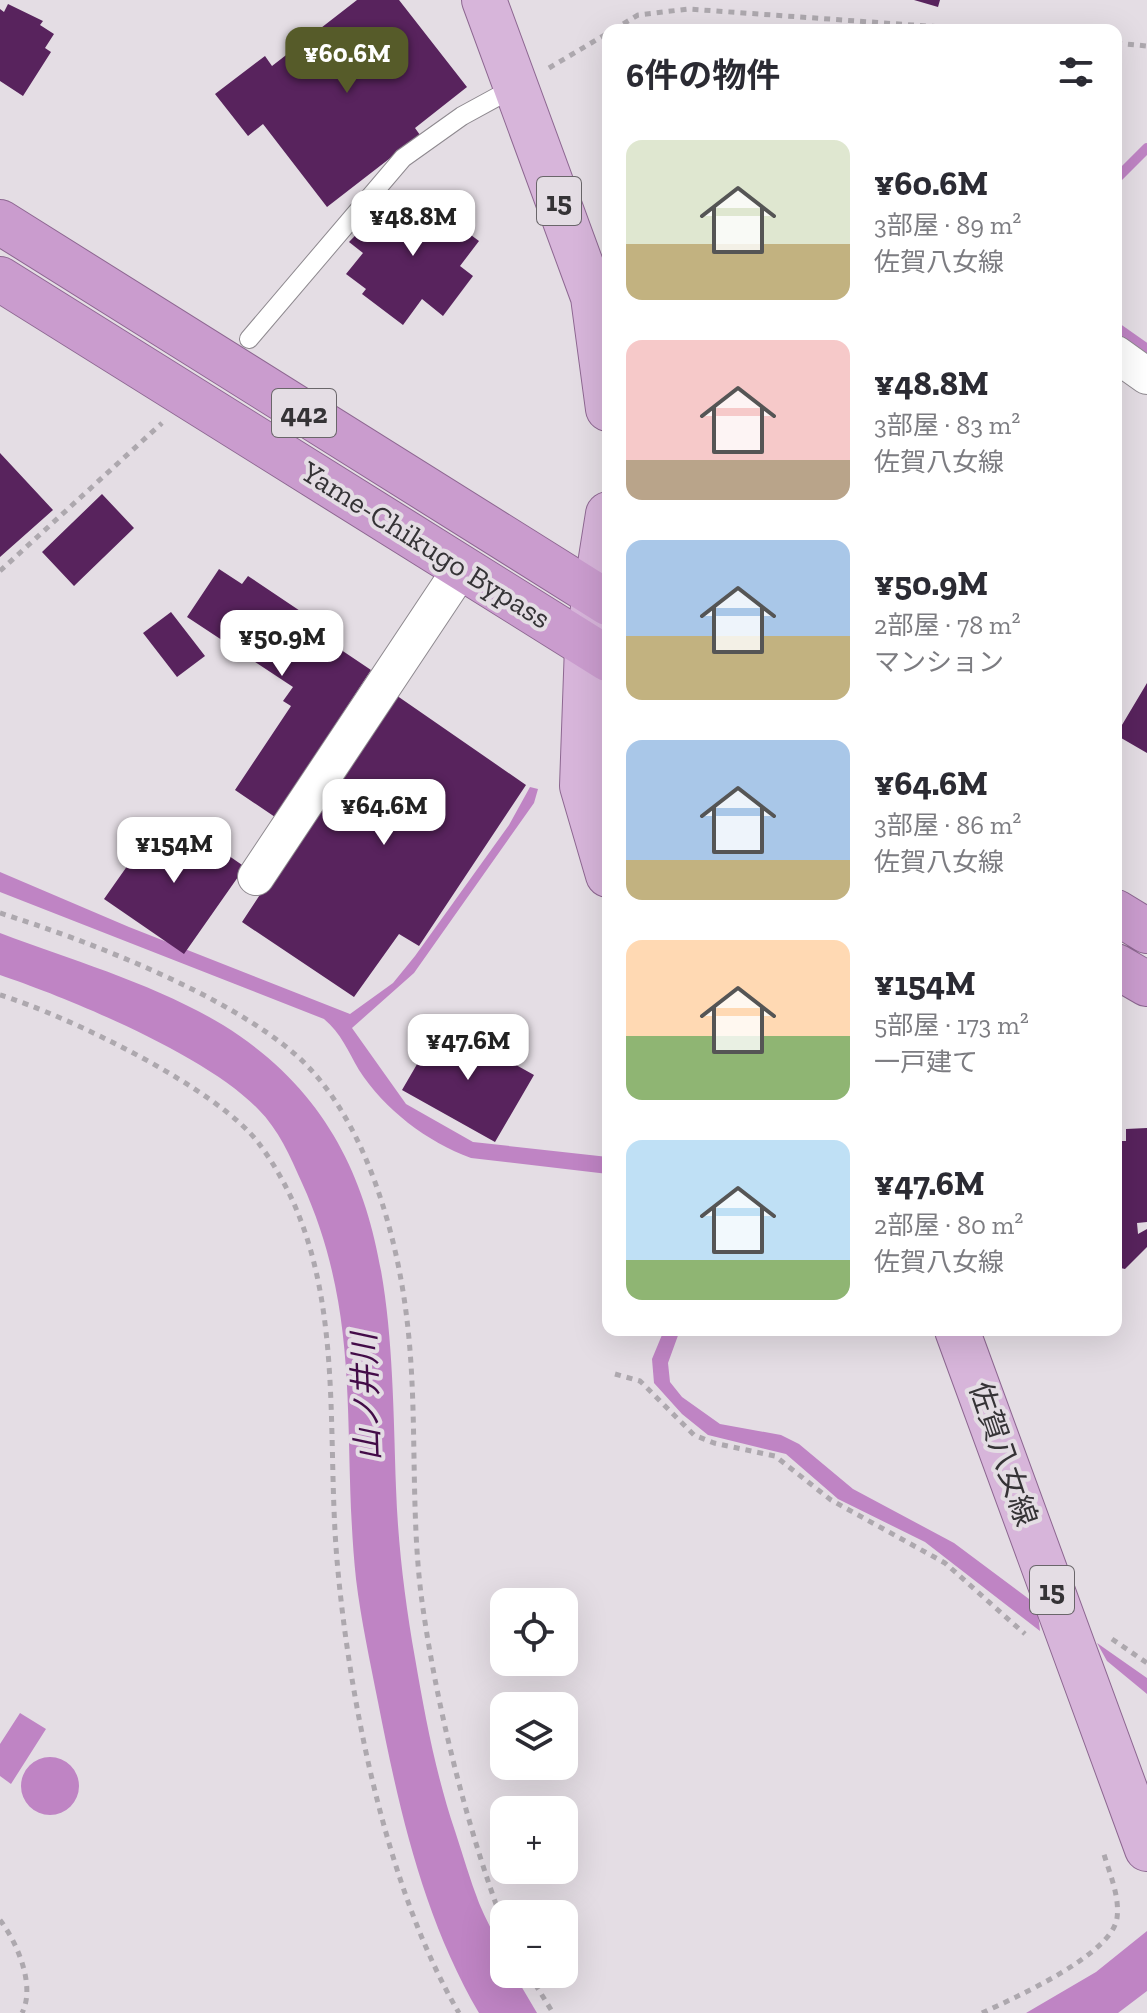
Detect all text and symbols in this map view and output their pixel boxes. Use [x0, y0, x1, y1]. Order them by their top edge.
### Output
pin: ¥60.6M [282, 27, 412, 95]
text: ¥60.6M [303, 37, 391, 69]
icon: filters [1054, 50, 1098, 94]
text: 6件の物件 [626, 55, 780, 96]
text: ¥60.6M [874, 163, 988, 204]
icon: home [690, 172, 786, 268]
road number: 15 [537, 177, 581, 225]
pin: ¥48.8M [348, 190, 478, 258]
text: ¥48.8M [369, 200, 457, 232]
text: 3部屋 · 89 m² [874, 209, 1021, 241]
text: 佐賀八女線 [874, 246, 1004, 278]
text: ¥48.8M [874, 363, 989, 404]
icon: home [690, 372, 786, 468]
road number: 442 [272, 389, 336, 437]
text: 3部屋 · 83 m² [874, 409, 1020, 441]
text: 佐賀八女線 [874, 446, 1004, 478]
street label: Yame-Chikugo Bypass [294, 453, 557, 636]
text: ¥50.9M [874, 563, 988, 604]
icon: home [690, 572, 786, 668]
text: 2部屋 · 78 m² [874, 609, 1020, 641]
pin: ¥50.9M [217, 610, 347, 678]
text: ¥50.9M [238, 620, 326, 652]
text: マンション [874, 646, 1004, 678]
text: ¥64.6M [874, 763, 988, 804]
icon: home [690, 772, 786, 868]
pin: ¥64.6M [319, 779, 449, 847]
text: ¥64.6M [340, 789, 428, 821]
text: 3部屋 · 86 m² [874, 809, 1021, 841]
pin: ¥154M [118, 817, 230, 885]
text: ¥154M [135, 827, 213, 859]
text: 佐賀八女線 [874, 846, 1004, 878]
text: ¥154M [874, 963, 976, 1004]
icon: home [690, 972, 786, 1068]
text: 5部屋 · 173 m² [874, 1009, 1029, 1041]
pin: ¥47.6M [403, 1014, 533, 1082]
text: ¥47.6M [426, 1024, 510, 1056]
text: 一戸建て [874, 1046, 978, 1078]
text: ¥47.6M [874, 1163, 985, 1204]
icon: home [690, 1172, 786, 1268]
text: 2部屋 · 80 m² [874, 1209, 1023, 1241]
text: 佐賀八女線 [874, 1246, 1004, 1278]
water label: 山ノ井川 [345, 1329, 387, 1462]
street label: 佐賀八女線 [962, 1377, 1044, 1531]
road number: 15 [1030, 1566, 1074, 1614]
map controls [490, 1588, 578, 1988]
button: locate [490, 1588, 578, 1676]
button: layers [490, 1692, 578, 1780]
button: + [490, 1796, 578, 1884]
button: − [490, 1900, 578, 1988]

